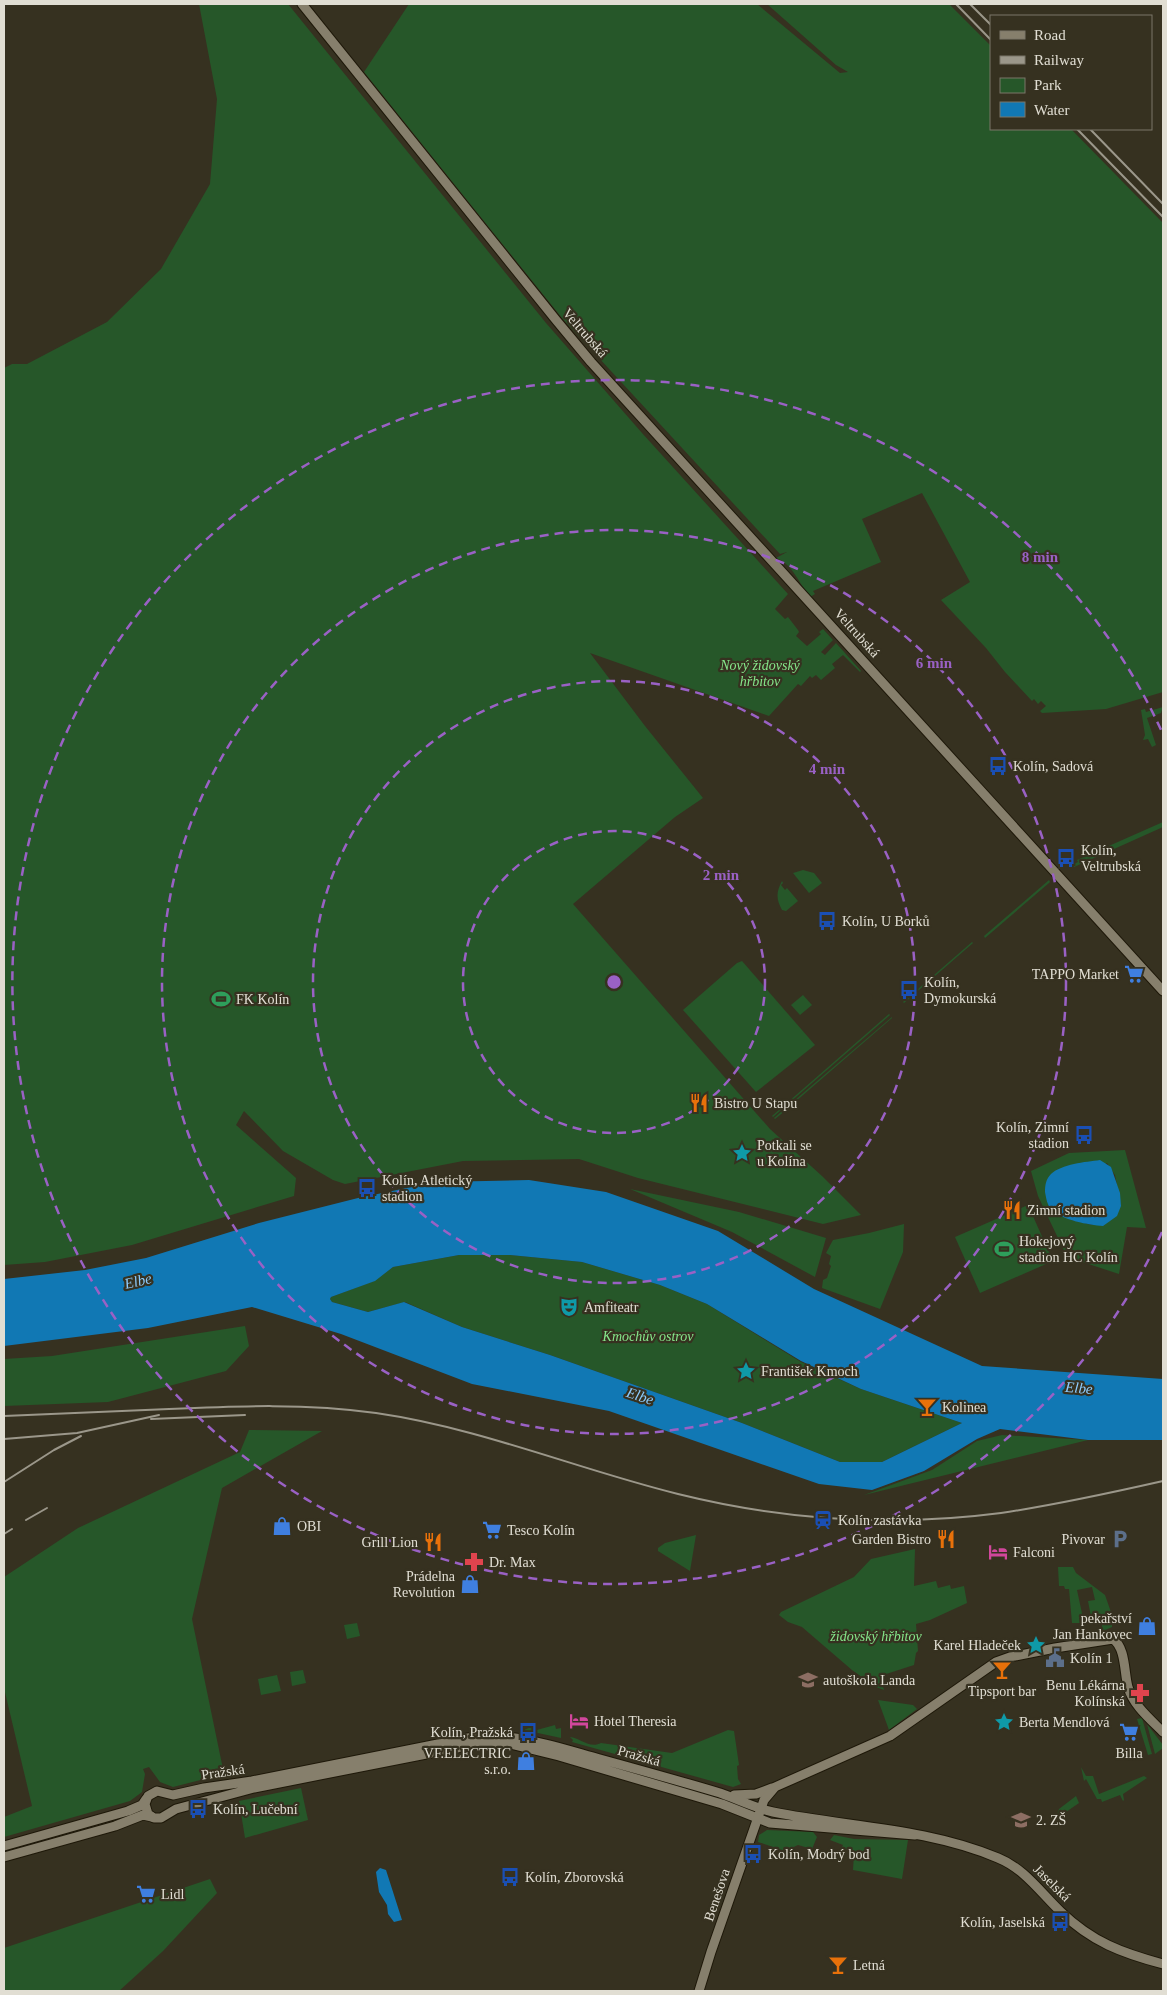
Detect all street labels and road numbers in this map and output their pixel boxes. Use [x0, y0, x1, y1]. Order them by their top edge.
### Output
street label: Veltrubská [560, 305, 611, 361]
street label: Veltrubská [831, 606, 883, 661]
street label: Pražská [616, 1743, 663, 1769]
street label: Pražská [200, 1761, 246, 1782]
street label: Jaselská [1030, 1861, 1074, 1905]
street label: Benešova [701, 1866, 733, 1923]

